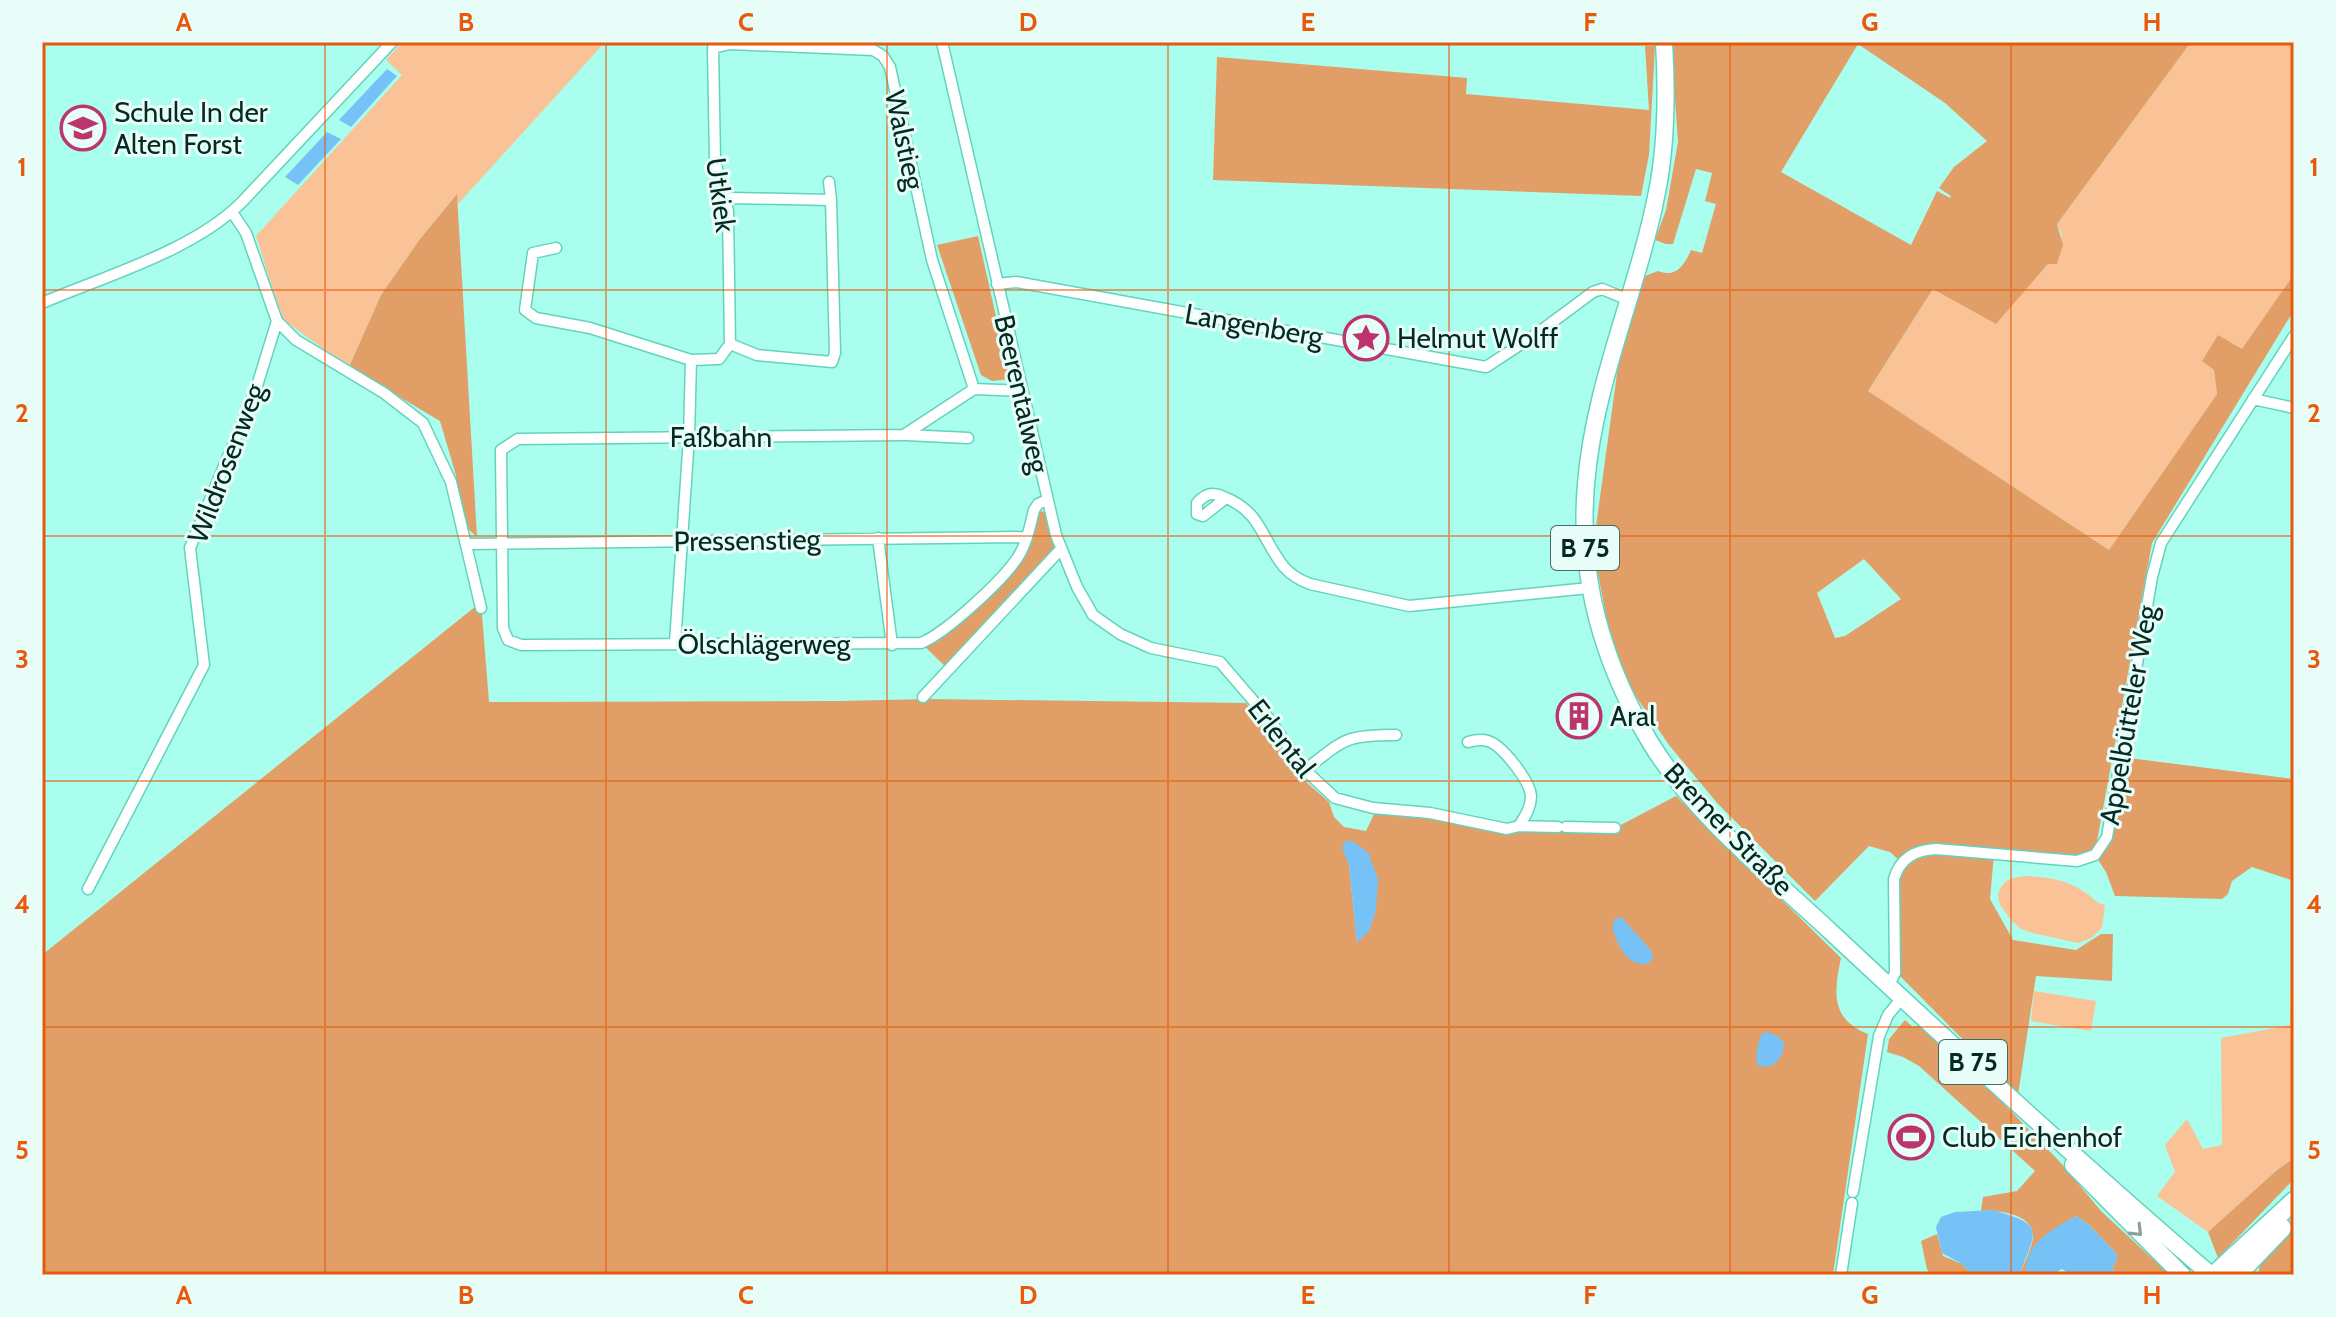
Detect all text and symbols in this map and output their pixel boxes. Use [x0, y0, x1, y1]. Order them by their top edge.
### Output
text: A [176, 6, 193, 38]
text: B [458, 6, 474, 38]
text: C [738, 6, 754, 38]
text: D [1019, 6, 1037, 38]
text: E [1301, 6, 1315, 38]
text: F [1583, 6, 1597, 38]
text: G [1861, 6, 1879, 38]
text: H [2143, 6, 2161, 38]
street label: Walstieg [878, 87, 932, 194]
place label: Schule In der Alten Forst [114, 95, 268, 161]
school or university icon: Schule In der Alten Forst [59, 104, 107, 152]
text: 1 [17, 151, 27, 183]
text: 1 [2309, 151, 2319, 183]
street label: Utkiek [699, 156, 743, 235]
street label: Langenberg [1182, 296, 1327, 354]
street label: Beerentalweg [987, 312, 1057, 477]
place icon: Helmut Wolff [1342, 314, 1390, 362]
place label: Helmut Wolff [1397, 321, 1558, 355]
street label: Wildrosenweg [180, 378, 272, 548]
text: 2 [15, 397, 29, 429]
text: 2 [2307, 397, 2321, 429]
street label: Faßbahn [670, 420, 772, 454]
street label: Pressenstieg [673, 522, 822, 558]
road number: B 75 [1551, 526, 1619, 570]
street label: Appelbütteler Weg [2092, 602, 2164, 827]
street label: Ölschlägerweg [677, 627, 852, 661]
text: 3 [15, 643, 29, 675]
text: 3 [2307, 643, 2321, 675]
street label: Erlental [1241, 692, 1323, 784]
building icon: Aral [1555, 692, 1603, 740]
place label: Aral [1610, 699, 1656, 733]
street label: Bremer Straße [1657, 756, 1801, 902]
text: 4 [14, 888, 30, 920]
text: 4 [2306, 888, 2322, 920]
road number: B 75 [1939, 1040, 2007, 1084]
sports icon: Club Eichenhof [1887, 1113, 1935, 1161]
place label: Club Eichenhof [1942, 1120, 2122, 1154]
text: 5 [15, 1134, 29, 1166]
text: 5 [2307, 1134, 2321, 1166]
one-way arrow [2128, 1222, 2142, 1236]
text: A [176, 1279, 193, 1311]
text: B [458, 1279, 474, 1311]
text: C [738, 1279, 754, 1311]
text: D [1019, 1279, 1037, 1311]
text: E [1301, 1279, 1315, 1311]
text: F [1583, 1279, 1597, 1311]
text: G [1861, 1279, 1879, 1311]
text: H [2143, 1279, 2161, 1311]

